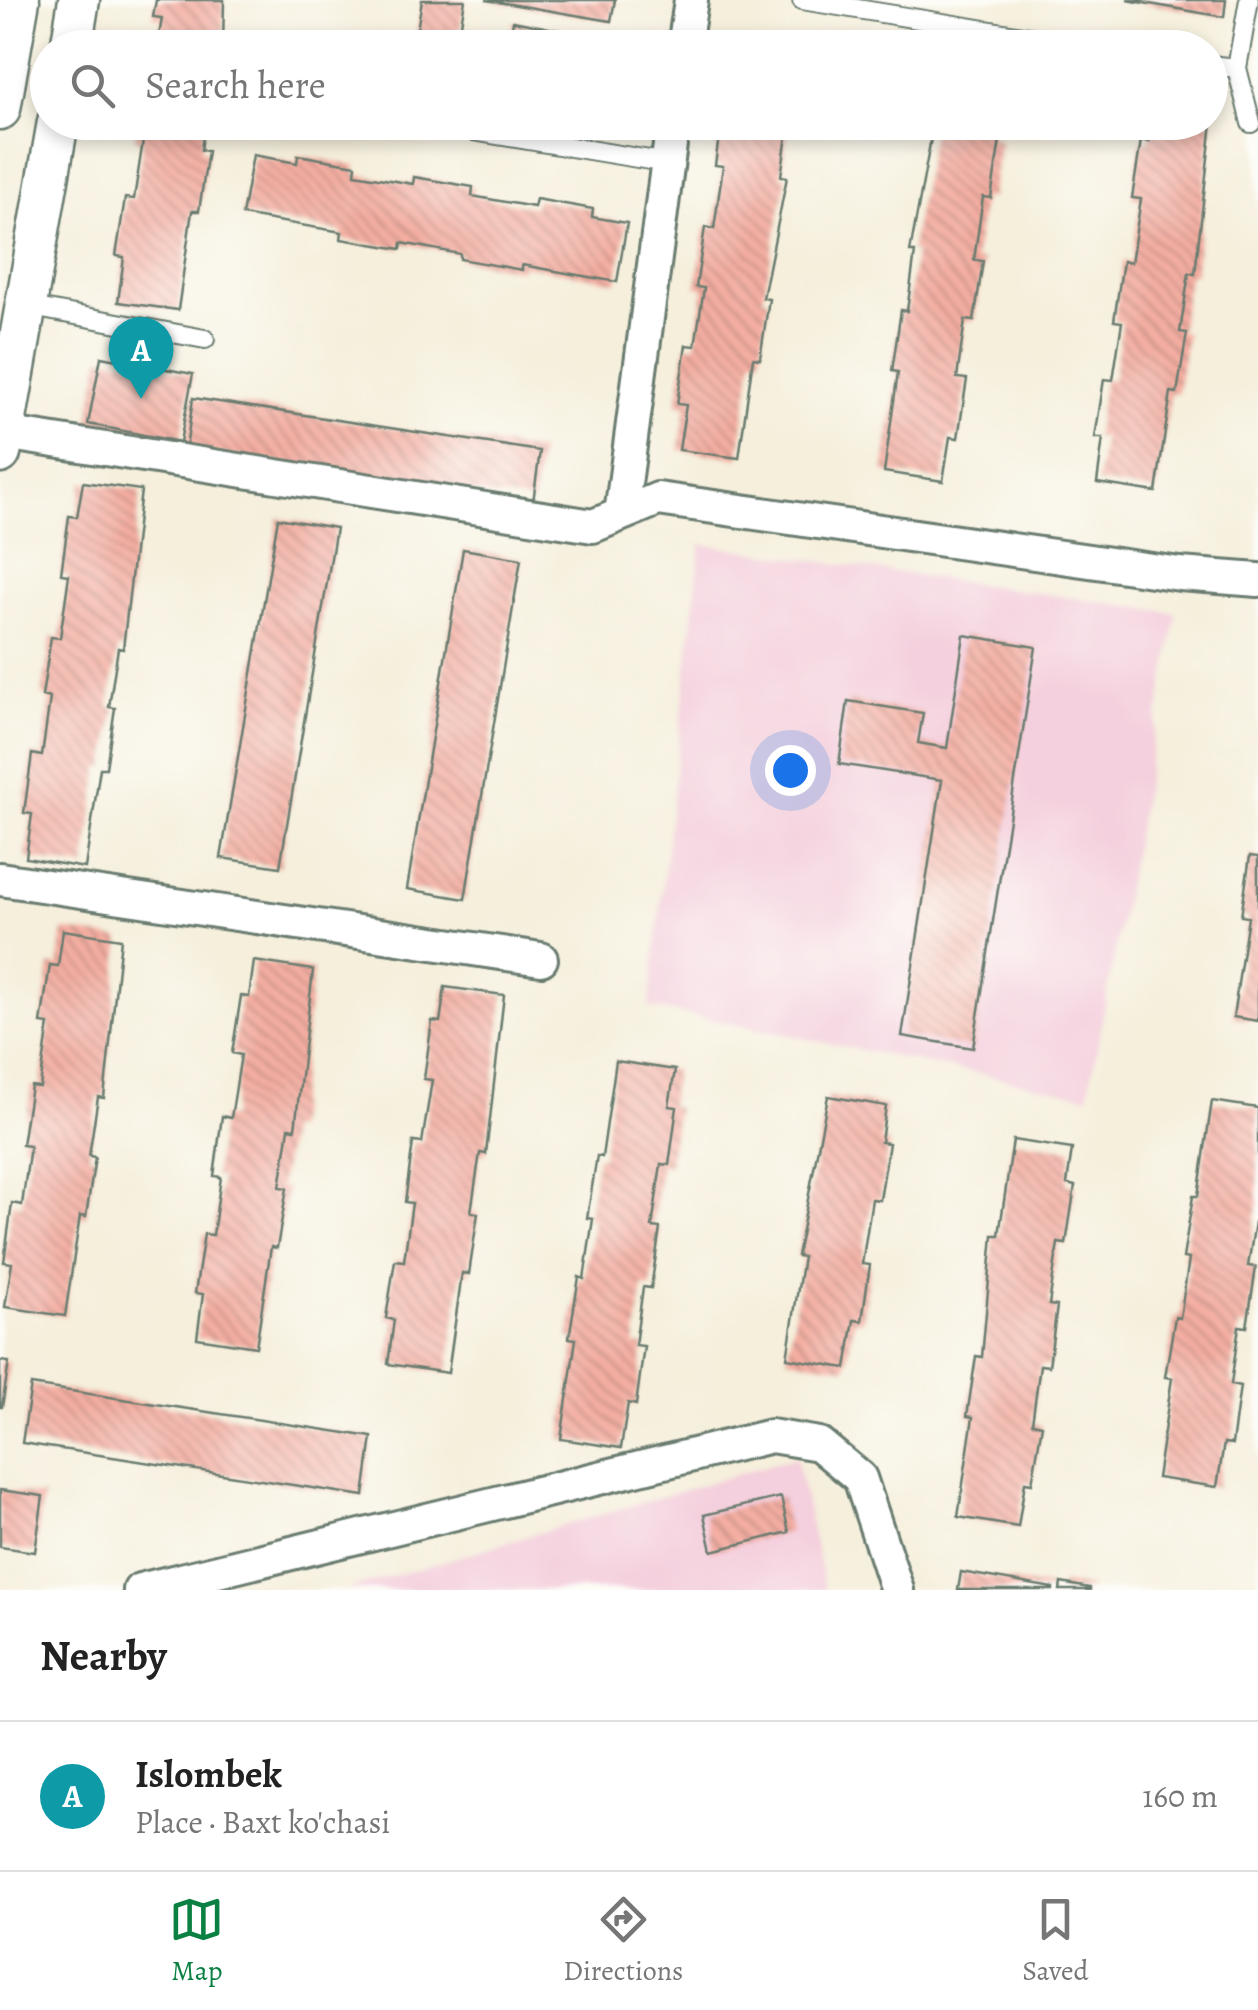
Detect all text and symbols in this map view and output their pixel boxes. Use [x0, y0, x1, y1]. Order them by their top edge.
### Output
search box [30, 30, 1228, 140]
icon: search [65, 58, 120, 113]
text: Search here [145, 59, 326, 111]
pin: A [108, 316, 174, 399]
your location [765, 745, 816, 796]
text: Nearby [40, 1627, 167, 1684]
text: Islombek [135, 1748, 282, 1800]
text: A [62, 1774, 83, 1818]
text: 160 m [1142, 1774, 1218, 1818]
text: Place · Baxt ko'chasi [135, 1800, 390, 1844]
tab: Map [169, 1892, 224, 1990]
tab: Directions [563, 1892, 683, 1990]
tab: Saved [1022, 1892, 1089, 1990]

